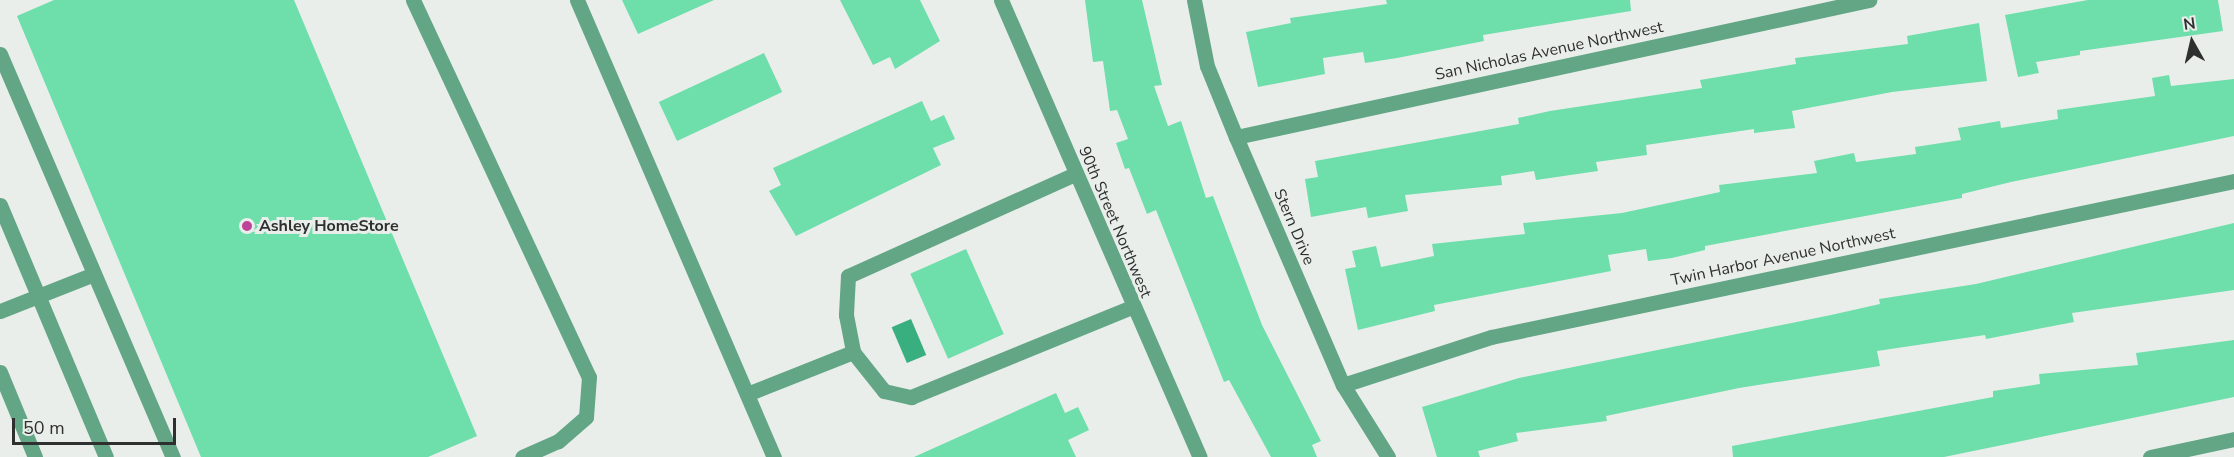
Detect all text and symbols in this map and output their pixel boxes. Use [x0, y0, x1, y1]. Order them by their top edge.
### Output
north arrow [2162, 12, 2222, 72]
text: N [2182, 12, 2197, 36]
street label: San Nicholas Avenue Northwest [1433, 17, 1665, 85]
street label: 90th Street Northwest [1074, 144, 1156, 300]
street label: Stern Drive [1269, 186, 1319, 268]
place label: Ashley HomeStore [259, 216, 399, 236]
marker: Ashley HomeStore [240, 219, 254, 233]
street label: Twin Harbor Avenue Northwest [1669, 224, 1897, 290]
scale bar [15, 406, 178, 444]
text: 50 m [23, 416, 65, 440]

